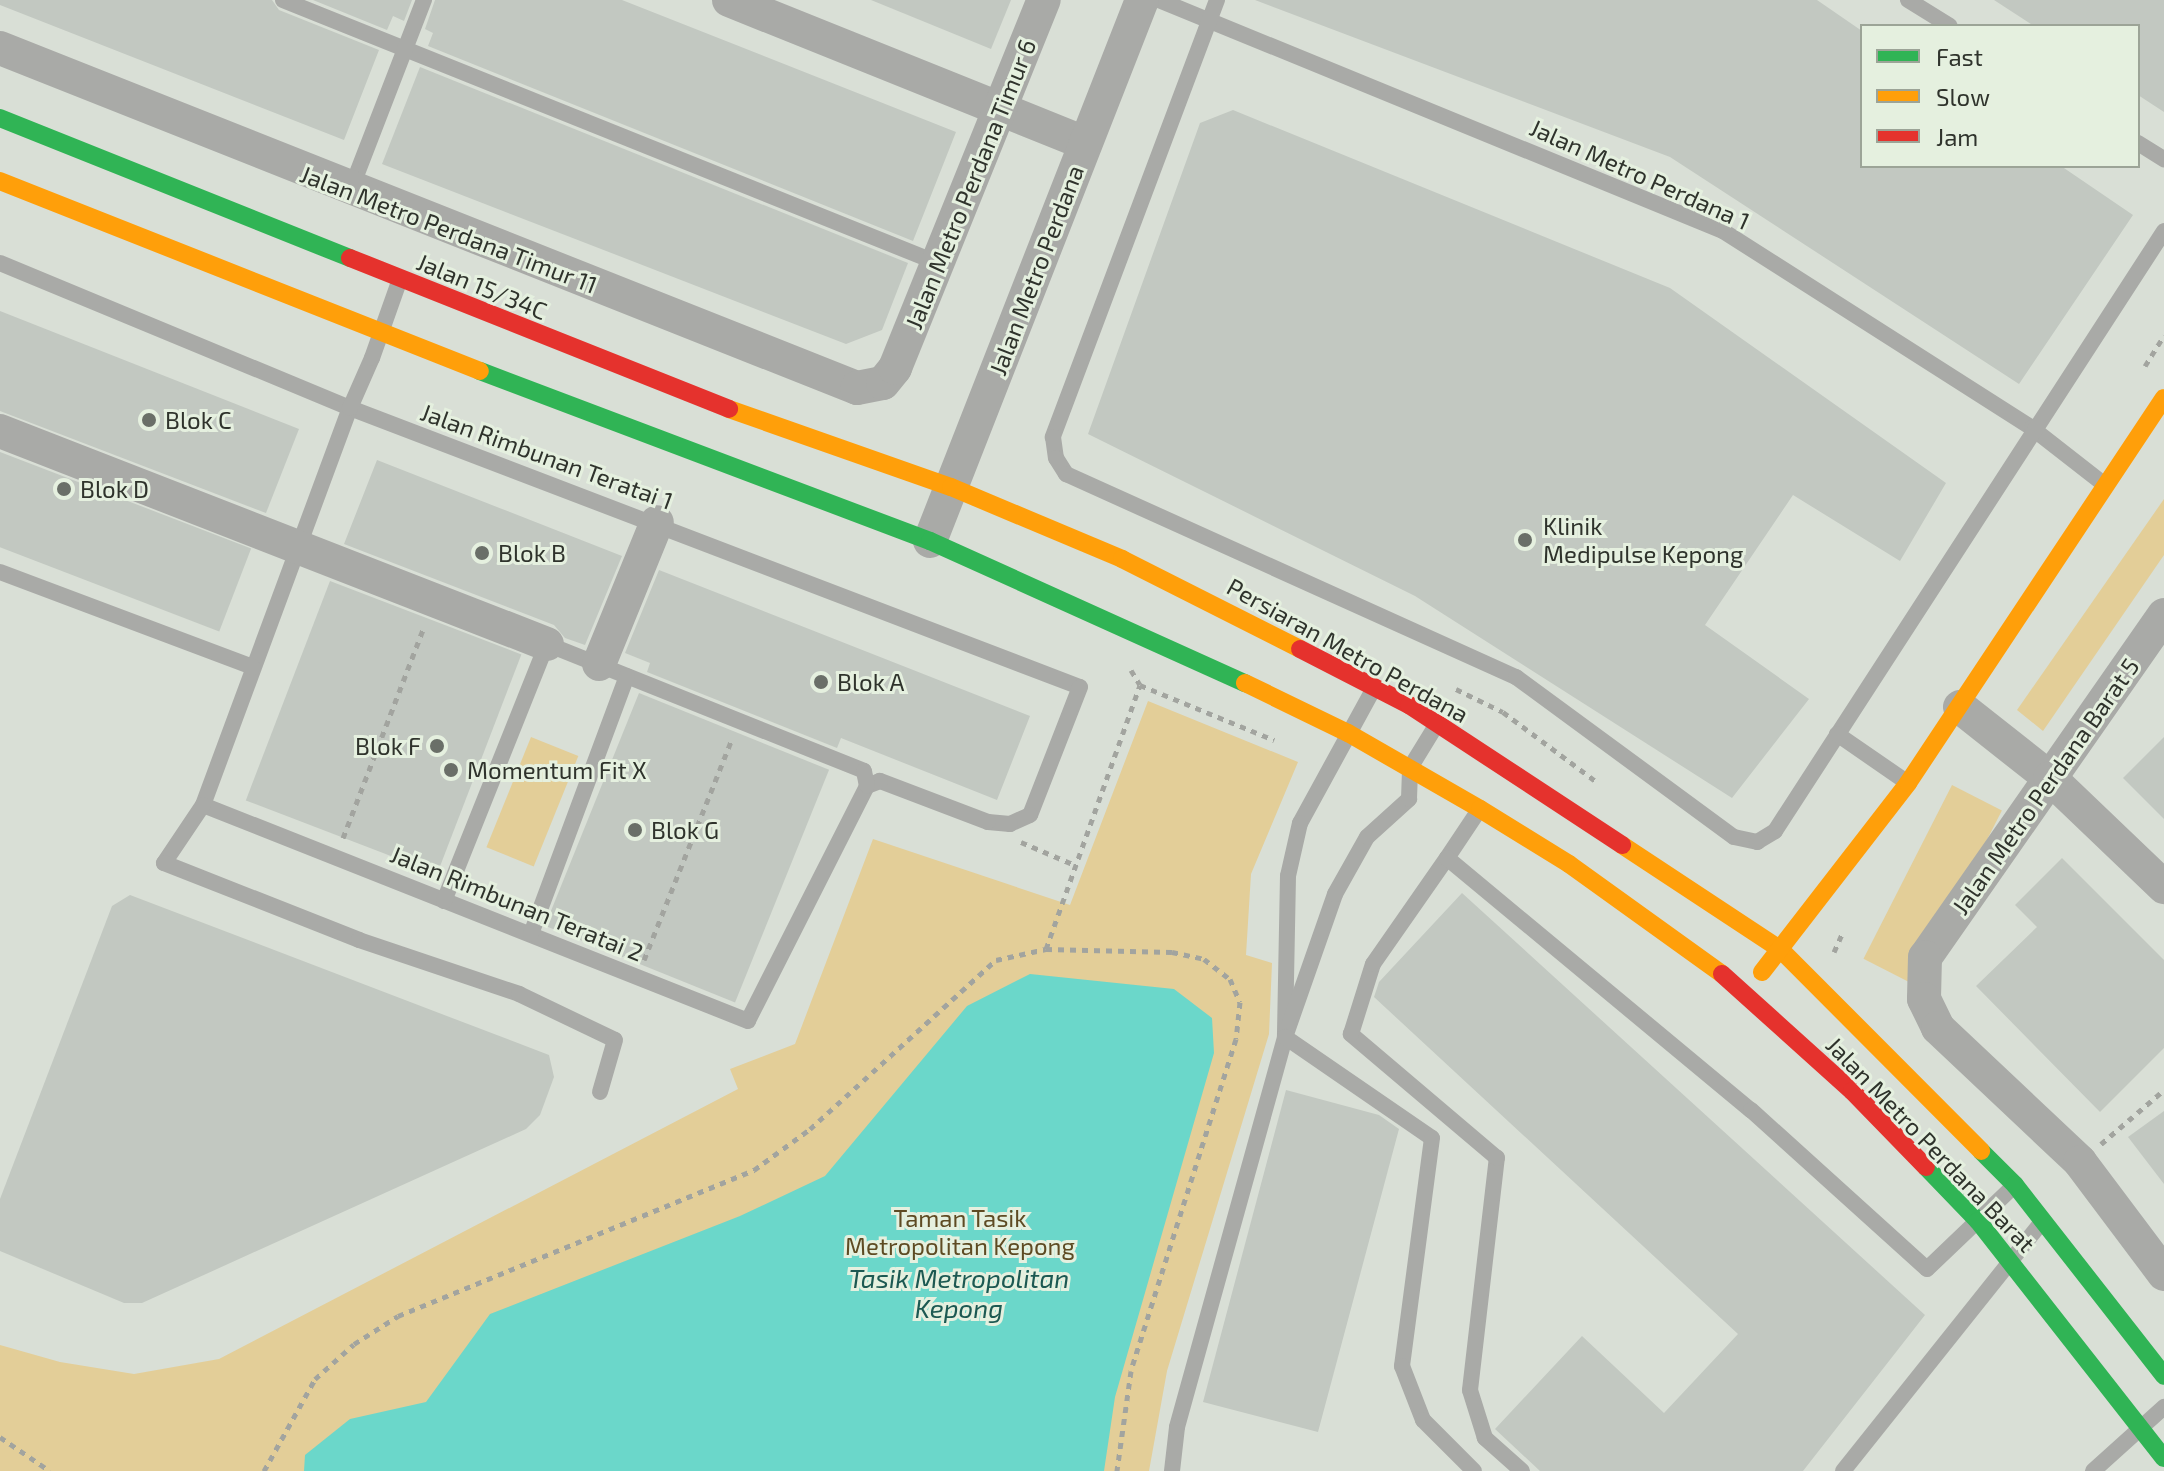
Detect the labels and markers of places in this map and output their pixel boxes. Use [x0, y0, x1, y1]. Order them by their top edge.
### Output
place label: Blok C [165, 406, 232, 434]
marker: Blok C [140, 411, 158, 429]
place label: Blok D [80, 475, 149, 503]
marker: Blok D [55, 480, 73, 498]
place label: Klinik Medipulse Kepong [1543, 512, 1743, 568]
marker: Klinik Medipulse Kepong [1514, 529, 1536, 551]
place label: Blok B [498, 539, 566, 567]
marker: Blok B [473, 544, 491, 562]
place label: Blok A [837, 668, 905, 696]
marker: Blok A [812, 673, 830, 691]
place label: Blok F [355, 732, 421, 760]
marker: Blok F [428, 737, 446, 755]
place label: Momentum Fit X [467, 756, 647, 784]
marker: Momentum Fit X [442, 761, 460, 779]
place label: Blok G [651, 816, 719, 844]
marker: Blok G [626, 821, 644, 839]

